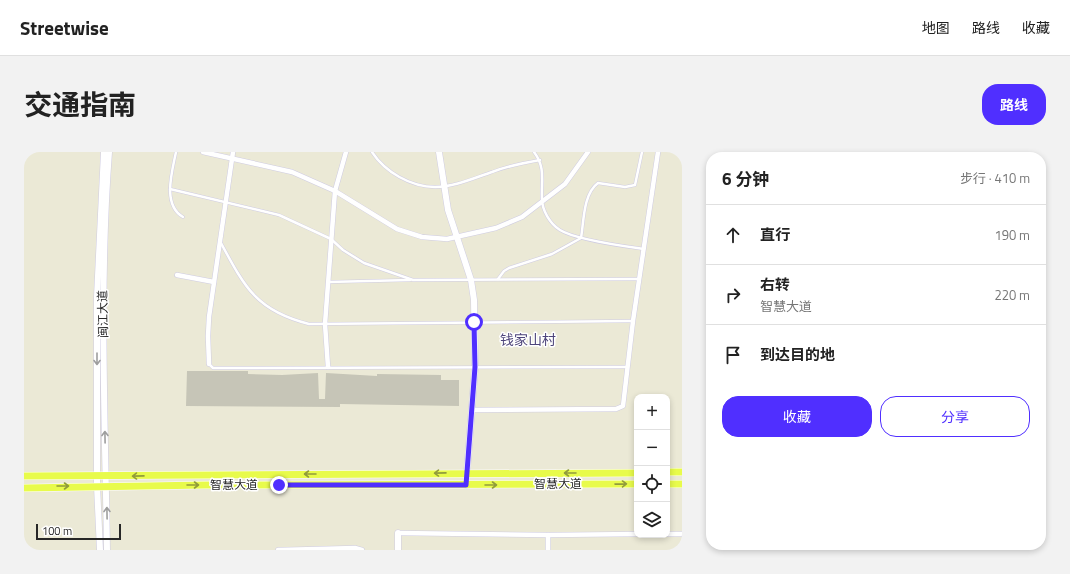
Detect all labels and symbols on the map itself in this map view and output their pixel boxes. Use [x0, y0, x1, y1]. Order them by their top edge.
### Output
street label: 闽江大道 [93, 290, 112, 338]
route start [465, 313, 483, 331]
district label: 钱家山村 [500, 329, 556, 350]
one-way arrow [93, 352, 101, 365]
one-way arrow [101, 431, 109, 444]
one-way arrow [434, 469, 447, 477]
one-way arrow [564, 469, 577, 477]
one-way arrow [304, 470, 317, 478]
one-way arrow [132, 472, 145, 480]
street label: 智慧大道 [534, 474, 582, 493]
street label: 智慧大道 [210, 475, 258, 494]
route end [270, 476, 288, 494]
one-way arrow [614, 480, 627, 488]
one-way arrow [186, 481, 199, 489]
one-way arrow [484, 481, 497, 489]
one-way arrow [56, 482, 69, 490]
one-way arrow [103, 507, 110, 520]
scale bar [36, 522, 121, 541]

